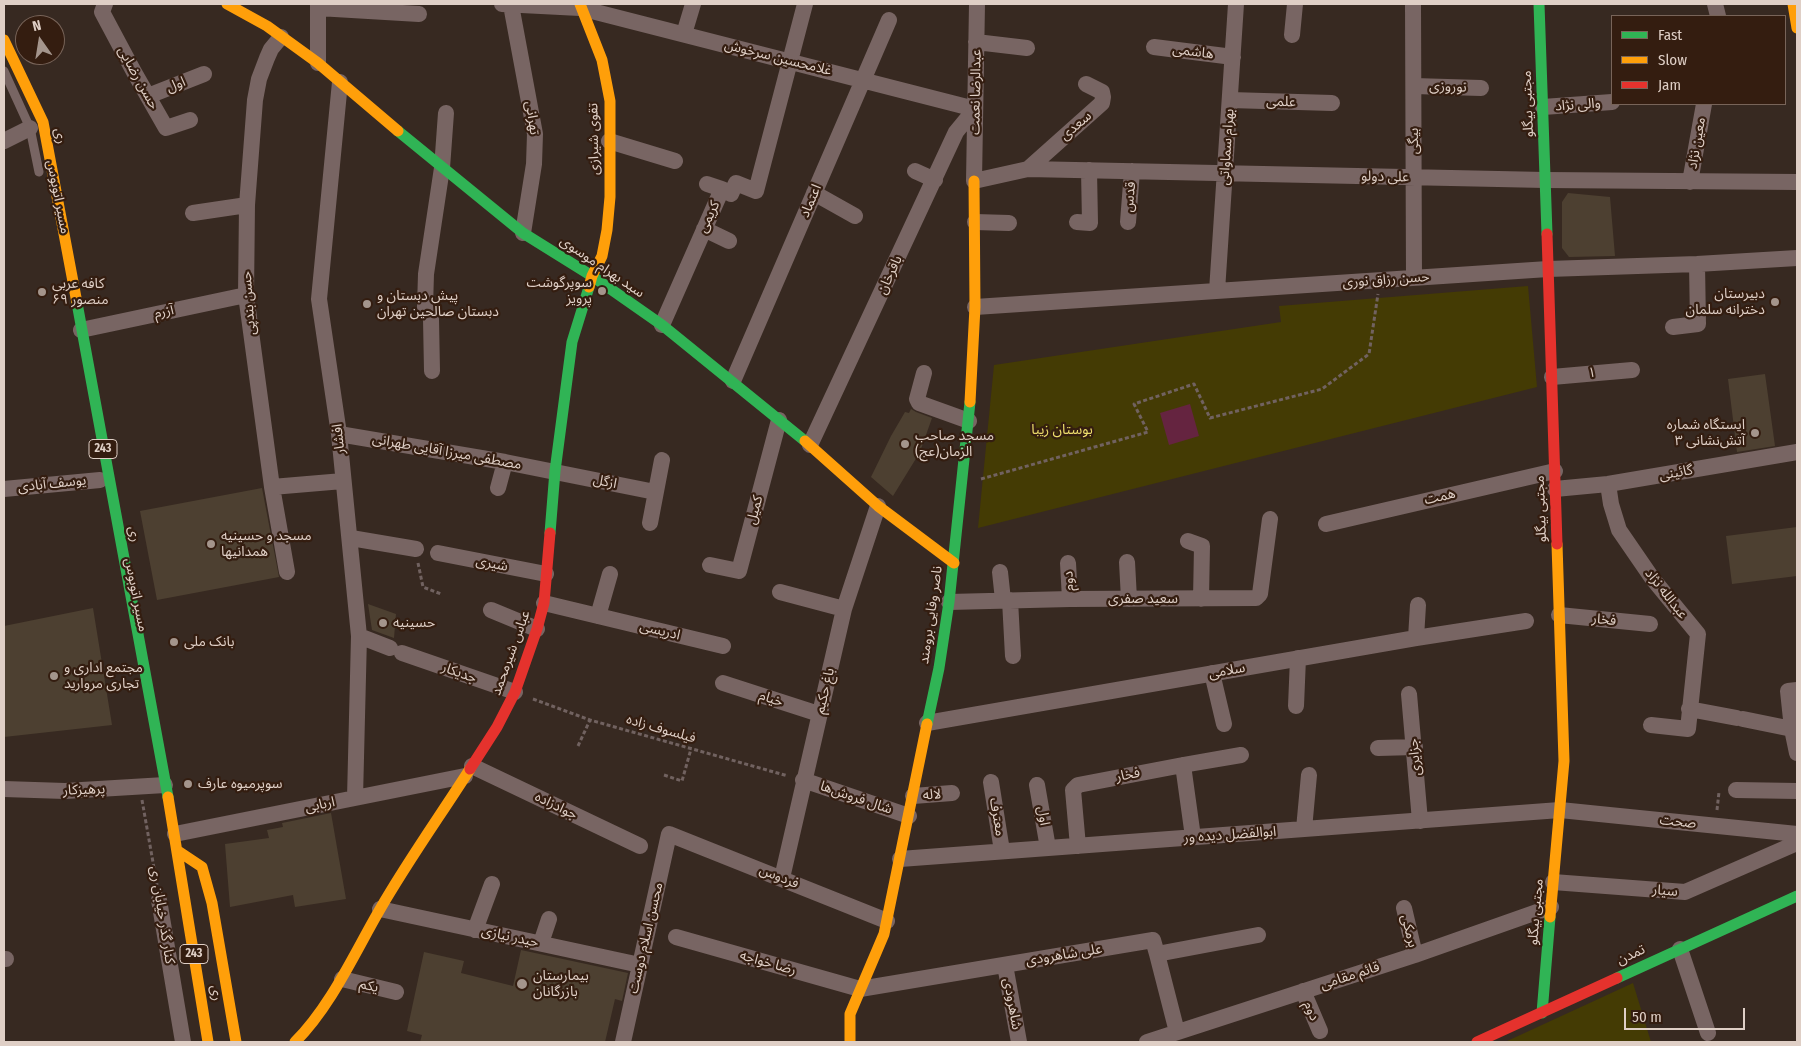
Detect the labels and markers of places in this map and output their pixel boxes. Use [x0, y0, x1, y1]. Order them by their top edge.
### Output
place label: سوپرگوشت پرویز [527, 275, 592, 308]
place label: کافه عربی منصور ۶۹ [52, 276, 108, 308]
marker: سوپرگوشت پرویز [596, 285, 608, 297]
marker: کافه عربی منصور ۶۹ [36, 286, 48, 298]
place label: دبیرستان دخترانه سلمان [1686, 286, 1765, 318]
place label: پیش دبستان و دبستان صالحین تهران [377, 288, 499, 321]
marker: دبیرستان دخترانه سلمان [1769, 296, 1781, 308]
marker: پیش دبستان و دبستان صالحین تهران [361, 298, 373, 310]
place label: ایستگاه شماره ۳ آتش‌نشانی [1667, 417, 1745, 450]
marker: ایستگاه شماره ۳ آتش‌نشانی [1749, 427, 1761, 439]
place label: مسجد صاحب الزمان(عج) [915, 428, 994, 461]
marker: مسجد صاحب الزمان(عج) [899, 438, 911, 450]
place label: مسجد و حسینیه همدانیها [221, 528, 312, 560]
marker: مسجد و حسینیه همدانیها [205, 538, 217, 550]
place label: حسینیه [393, 615, 435, 631]
marker: حسینیه [377, 617, 389, 629]
place label: بانک ملی [184, 634, 234, 650]
marker: بانک ملی [168, 636, 180, 648]
place label: مجتمع اداری و تجاری مروارید [64, 660, 143, 692]
marker: مجتمع اداری و تجاری مروارید [48, 670, 60, 682]
place label: سوپرمیوه عارف [198, 776, 282, 792]
marker: سوپرمیوه عارف [182, 778, 194, 790]
place label: بیمارستان بازرگانان [533, 968, 589, 1000]
marker: بیمارستان بازرگانان [515, 977, 529, 991]

